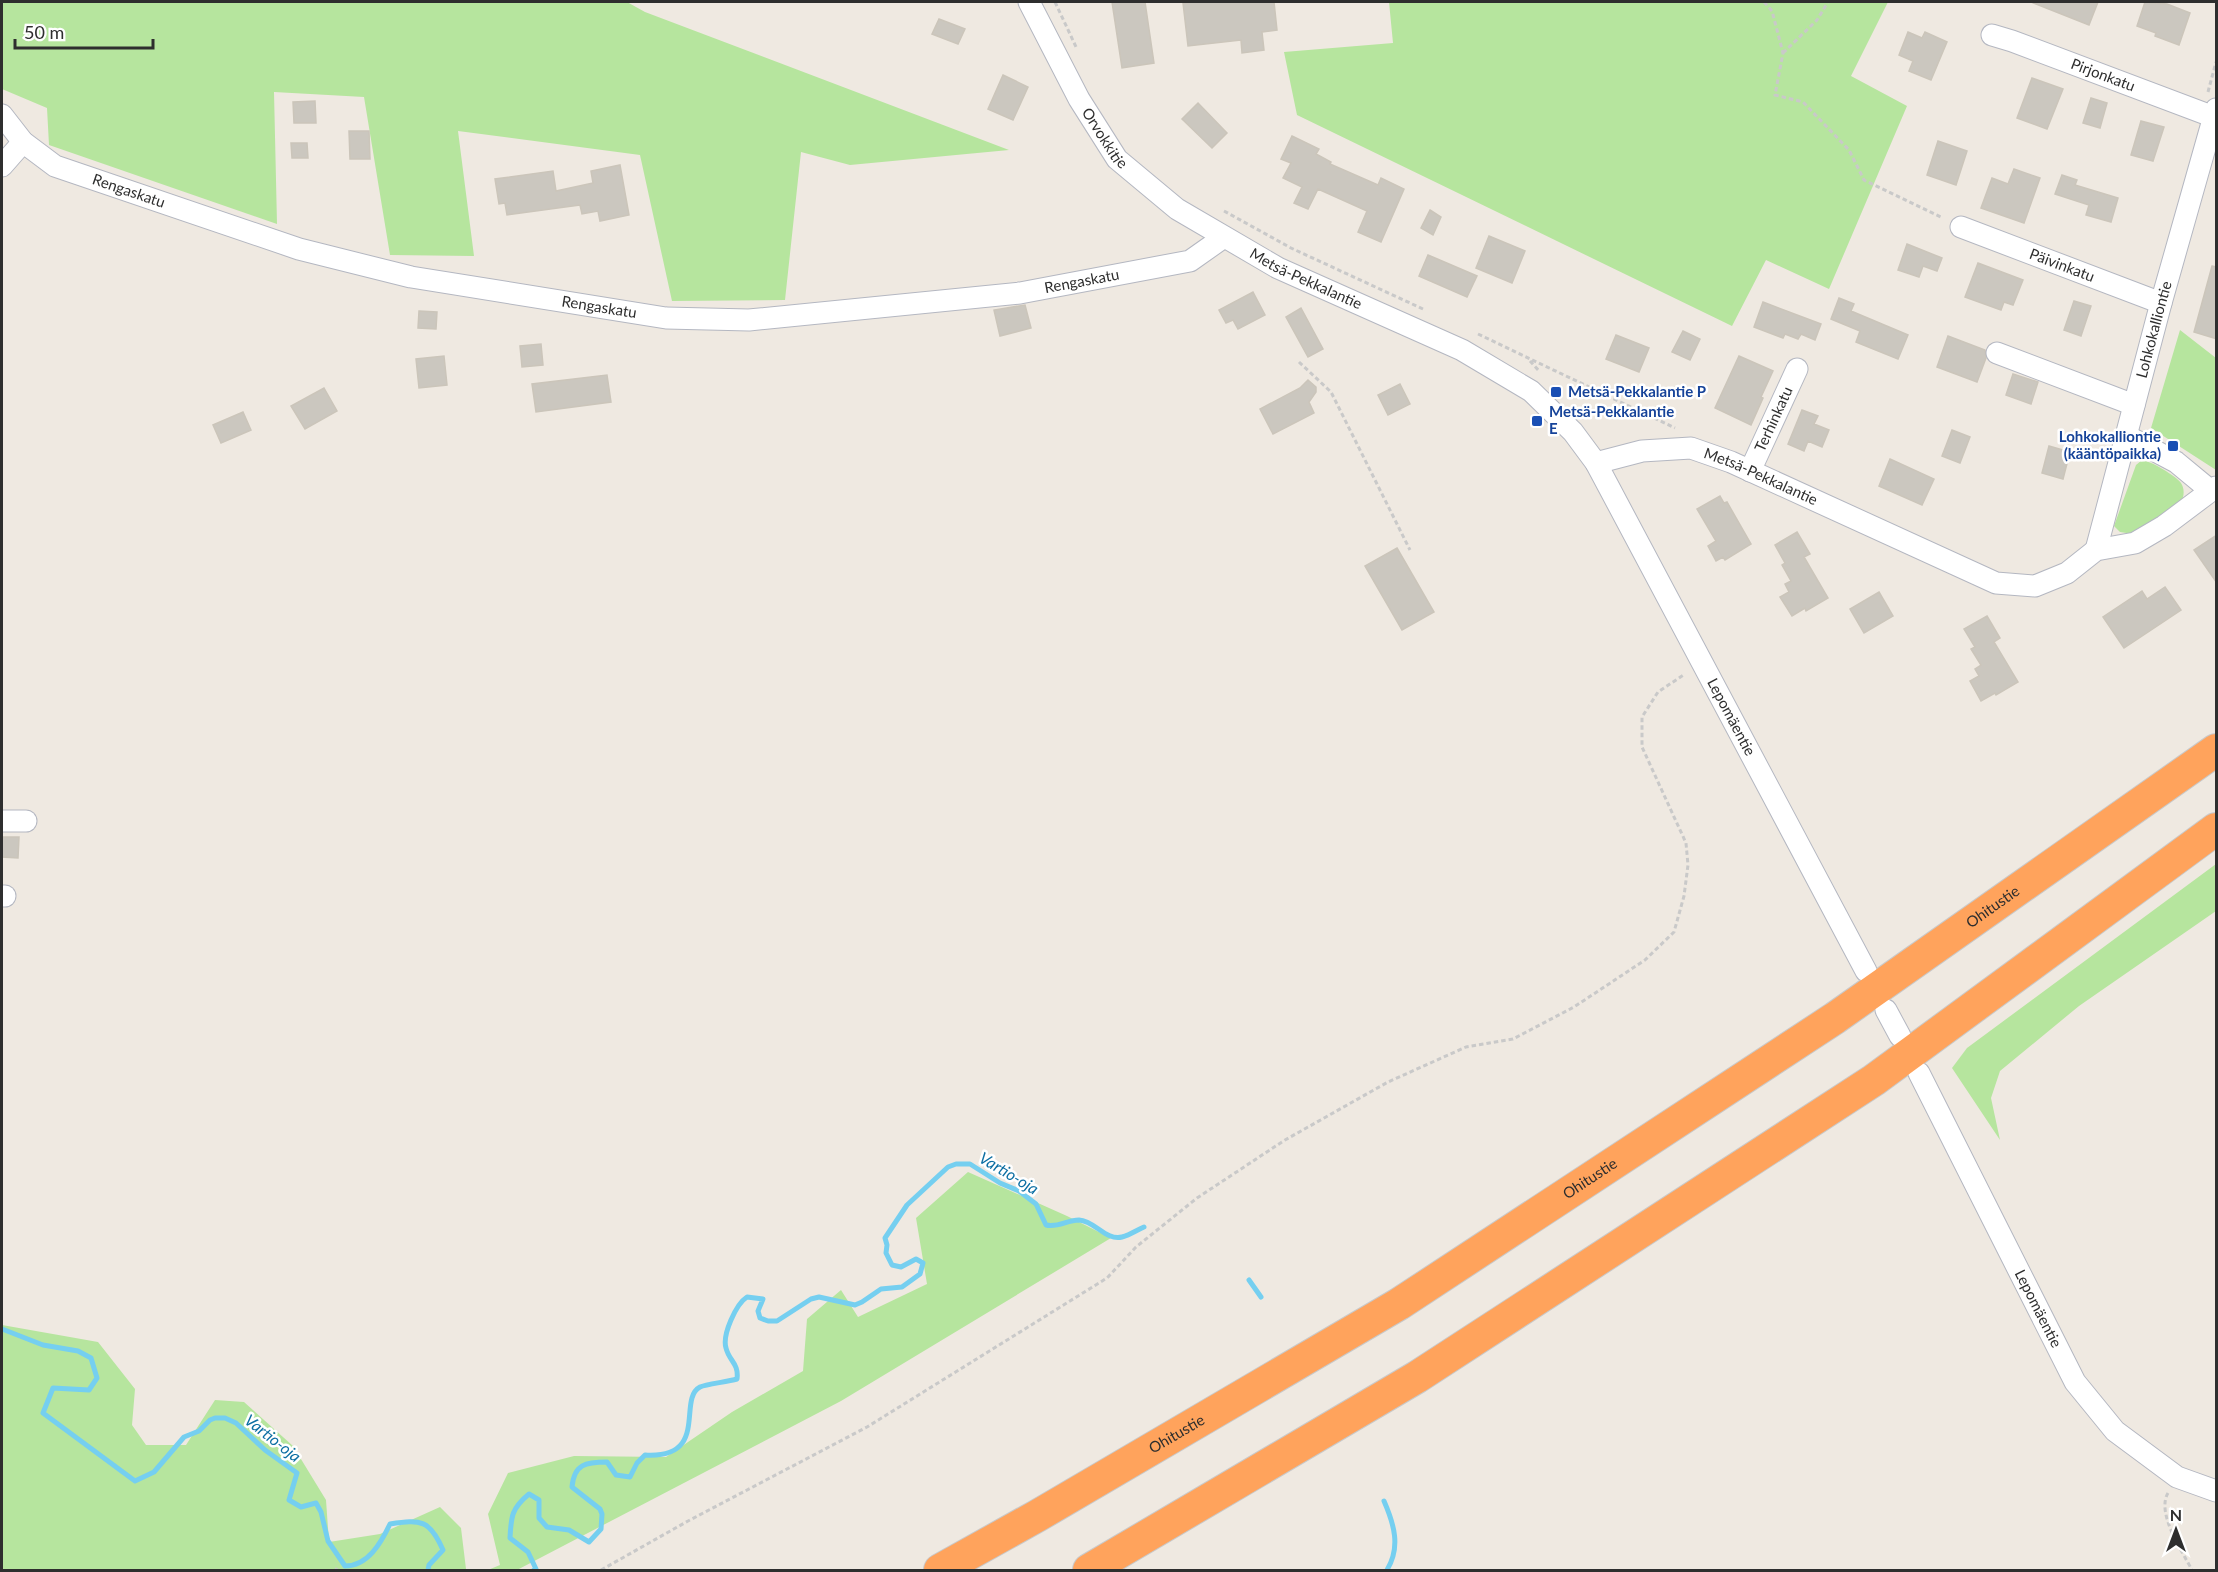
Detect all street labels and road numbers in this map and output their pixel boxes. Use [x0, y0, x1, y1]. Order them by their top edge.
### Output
street label: Pirjonkatu [2069, 54, 2138, 95]
street label: Orvokkitie [1079, 104, 1132, 172]
street label: Rengaskatu [90, 169, 168, 211]
street label: Metsä-Pekkalantie [1247, 244, 1365, 312]
street label: Päivinkatu [2027, 244, 2097, 285]
street label: Rengaskatu [1043, 265, 1121, 296]
street label: Lohkokalliontie [2132, 279, 2175, 380]
street label: Rengaskatu [561, 291, 638, 321]
street label: Terhinkatu [1750, 383, 1796, 454]
street label: Metsä-Pekkalantie [1702, 443, 1821, 508]
street label: Lepomäentie [1704, 675, 1760, 759]
street label: Ohitustie [1962, 881, 2023, 931]
street label: Ohitustie [1559, 1153, 1620, 1202]
street label: Lepomäentie [2012, 1266, 2066, 1350]
street label: Ohitustie [1145, 1410, 1207, 1457]

